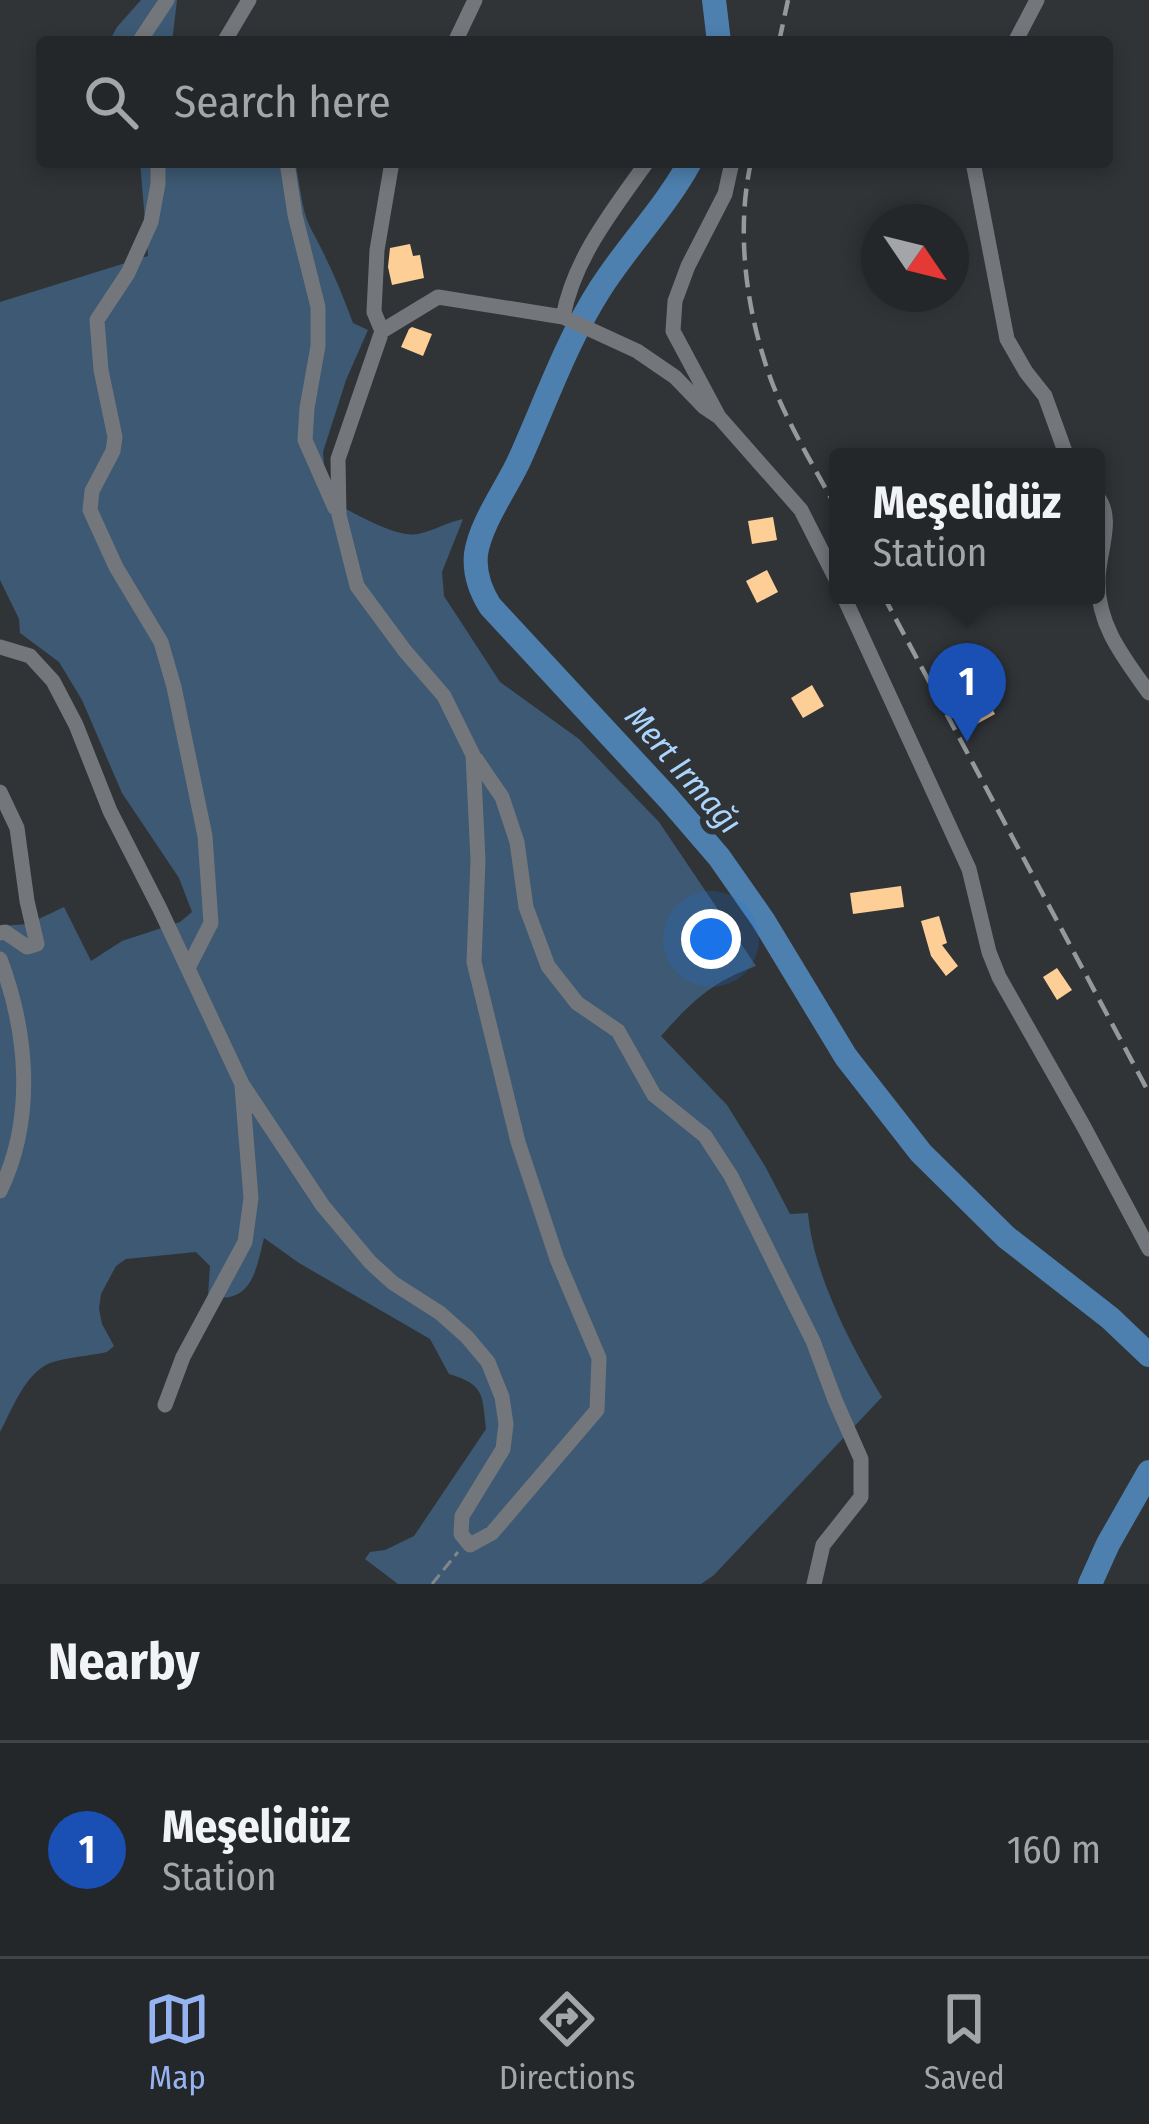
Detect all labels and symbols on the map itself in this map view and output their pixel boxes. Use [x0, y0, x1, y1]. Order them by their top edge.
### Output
north arrow [861, 204, 969, 312]
pin: 1 [928, 643, 1006, 742]
water label: Mert Irmağı [617, 697, 750, 842]
your location [681, 909, 741, 969]

